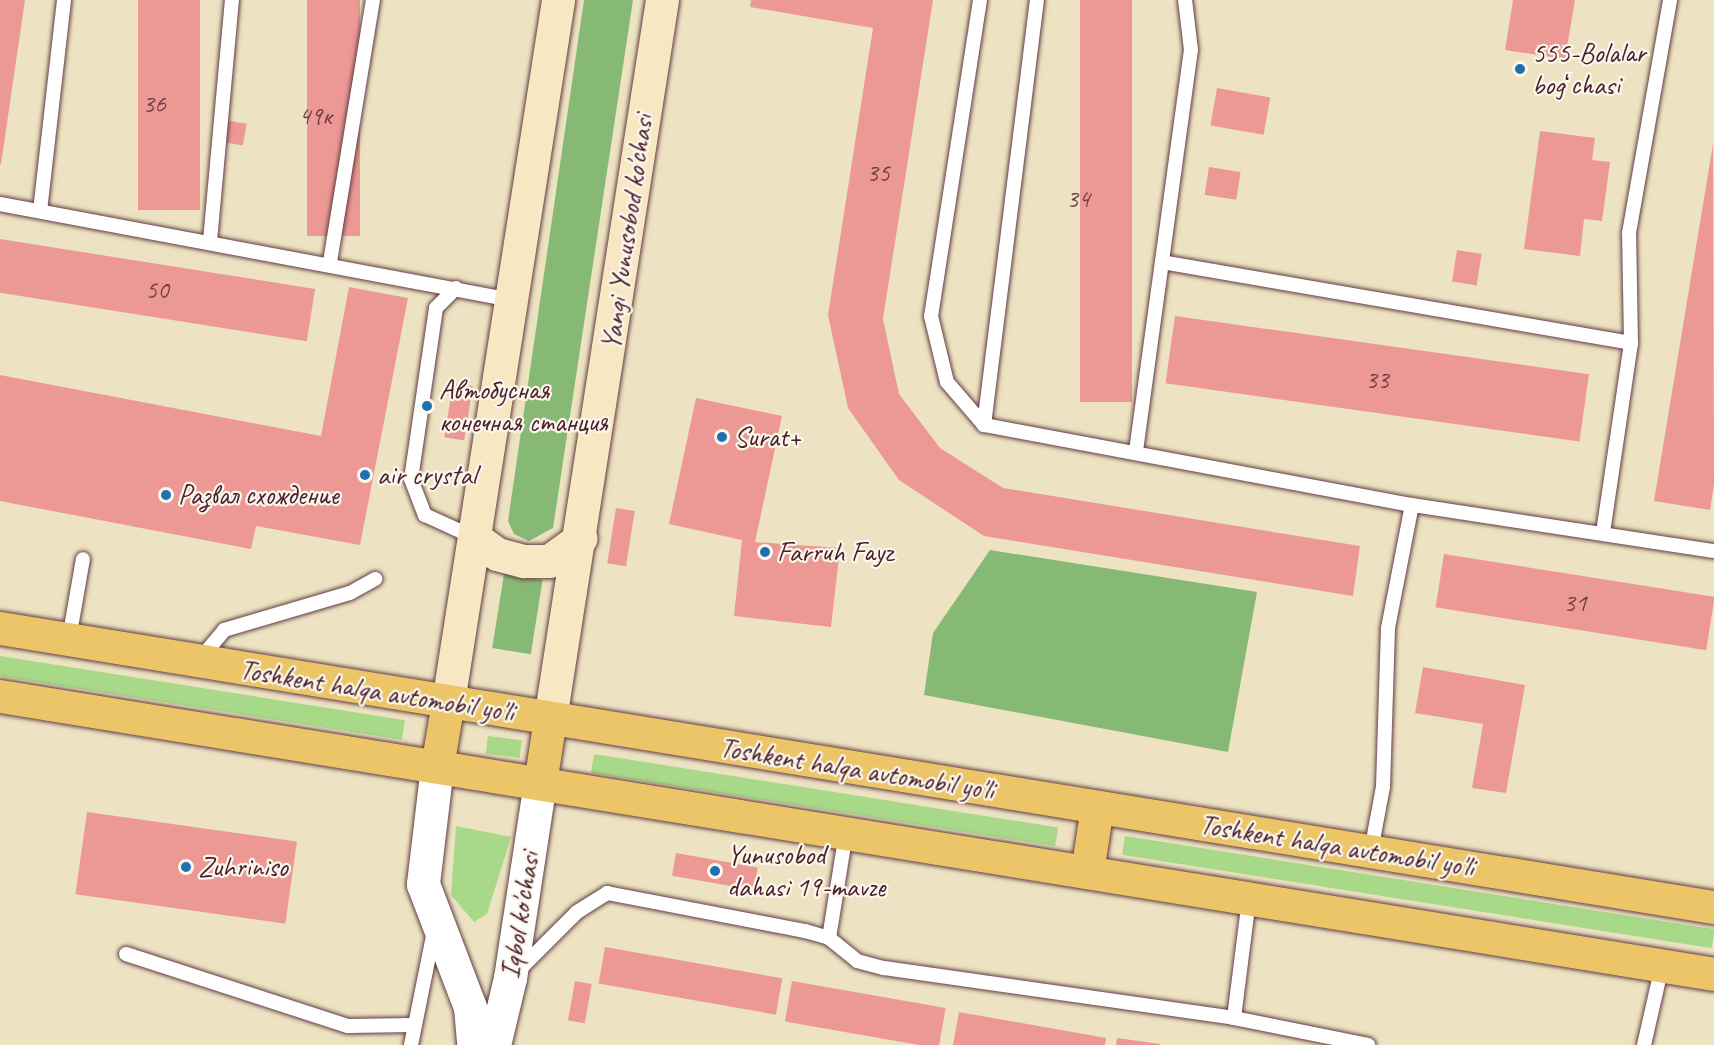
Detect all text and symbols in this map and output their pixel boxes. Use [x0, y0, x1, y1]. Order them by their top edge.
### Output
place label: 555-Bolalar bogʻchasi [1532, 36, 1646, 102]
marker: 555-Bolalar bogʻchasi [1513, 62, 1527, 76]
house number: 36 [142, 88, 166, 120]
house number: 49к [299, 100, 331, 132]
street label: Yangi Yunusobod ko'chasi [594, 112, 660, 352]
house number: 35 [866, 157, 890, 189]
house number: 34 [1066, 183, 1090, 215]
house number: 50 [145, 274, 169, 306]
house number: 33 [1365, 364, 1389, 396]
place label: Автобусная конечная станция [439, 373, 613, 439]
marker: Автобусная конечная станция [420, 399, 434, 413]
place label: Surat+ [734, 420, 800, 454]
marker: Surat+ [715, 430, 729, 444]
place label: air crystal [377, 458, 477, 492]
marker: air crystal [358, 468, 372, 482]
place label: Развал схождение [178, 478, 336, 512]
marker: Развал схождение [159, 488, 173, 502]
place label: Farruh Fayz [777, 535, 893, 569]
marker: Farruh Fayz [758, 545, 772, 559]
house number: 31 [1563, 587, 1587, 619]
street label: Toshkent halqa avtomobil yo'li [238, 653, 516, 729]
street label: Toshkent halqa avtomobil yo'li [718, 731, 996, 807]
street label: Toshkent halqa avtomobil yo'li [1198, 808, 1476, 884]
place label: Yunusobod dahasi 19-mavze [727, 838, 885, 904]
street label: Iqbol ko'chasi [493, 849, 547, 981]
place label: Zuhriniso [198, 850, 288, 884]
marker: Zuhriniso [179, 860, 193, 874]
marker: Yunusobod dahasi 19-mavze [708, 864, 722, 878]

